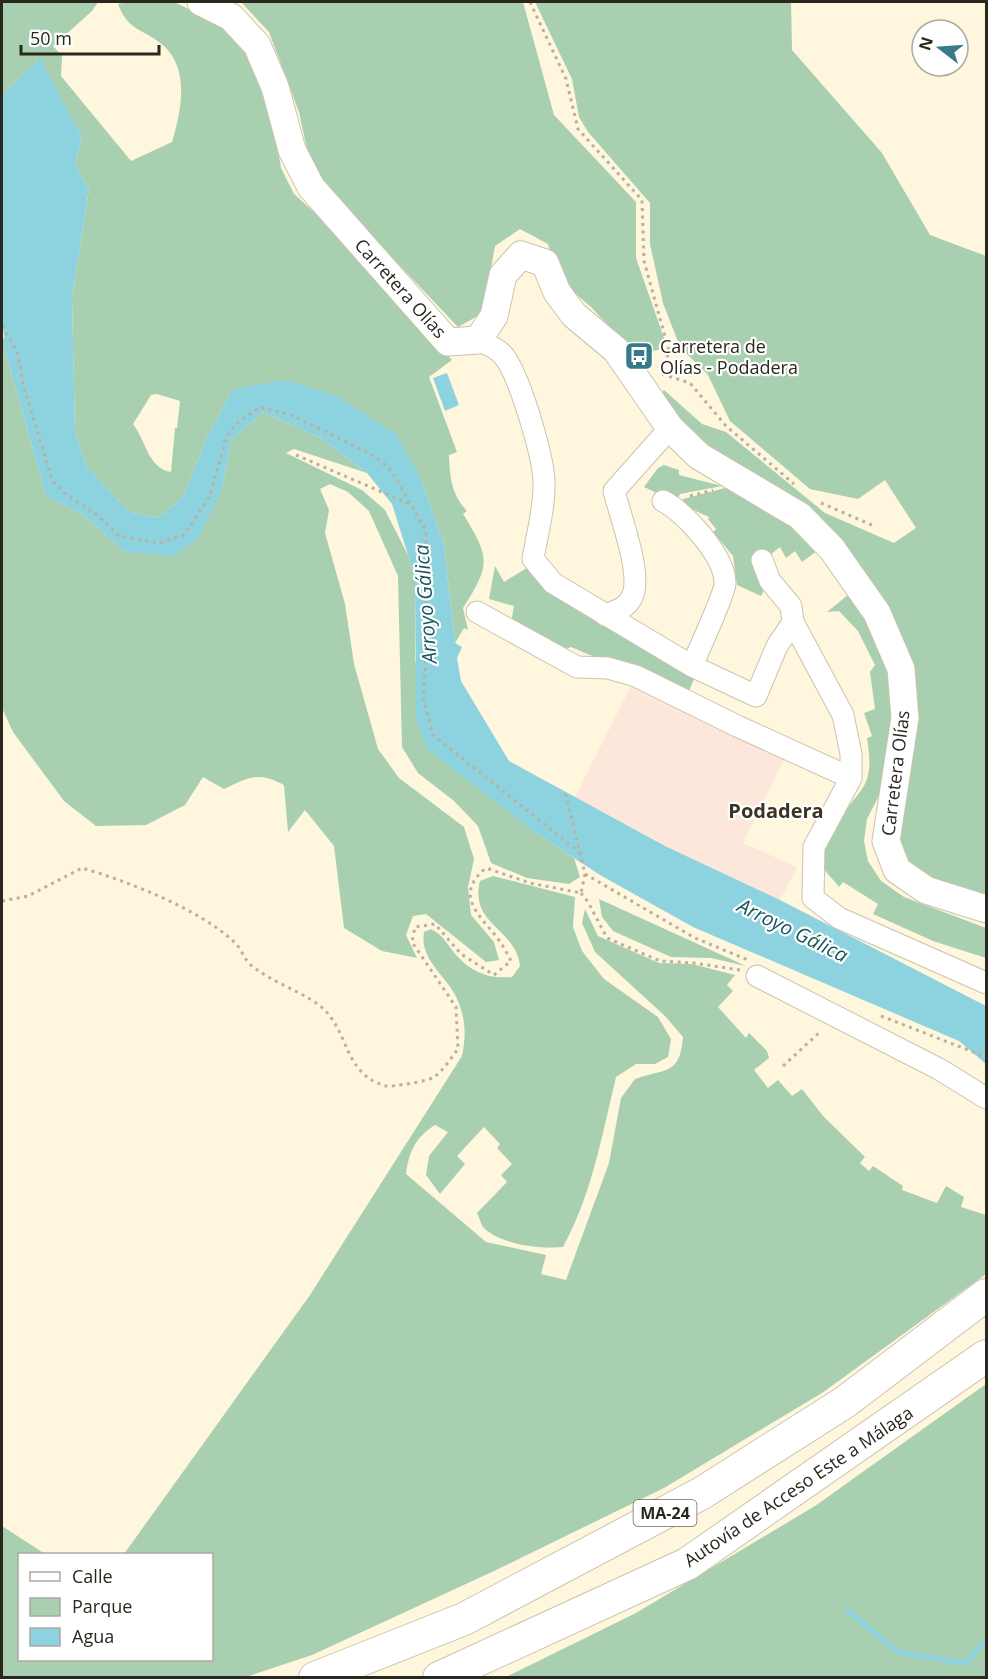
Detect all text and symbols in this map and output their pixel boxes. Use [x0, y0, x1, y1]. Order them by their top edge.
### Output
scale bar [21, 18, 159, 56]
north arrow [910, 18, 970, 78]
text: 50 m [30, 26, 72, 50]
text: N [913, 34, 938, 53]
street label: Carretera Olías [350, 233, 452, 343]
place label: Carretera de Olías - Podadera [660, 334, 798, 379]
bus stop icon: Carretera de Olías - Podadera [623, 340, 655, 372]
water label: Arroyo Gálica [407, 544, 443, 666]
street label: Carretera Olías [875, 709, 915, 837]
district label: Podadera [728, 797, 824, 824]
water label: Arroyo Gálica [732, 891, 853, 968]
street label: Autovía de Acceso Este a Málaga [679, 1400, 917, 1572]
road number: MA-24 [634, 1500, 696, 1526]
legend [18, 1553, 213, 1661]
text: Calle [72, 1564, 113, 1588]
text: Parque [72, 1594, 132, 1618]
text: Agua [72, 1624, 114, 1648]

